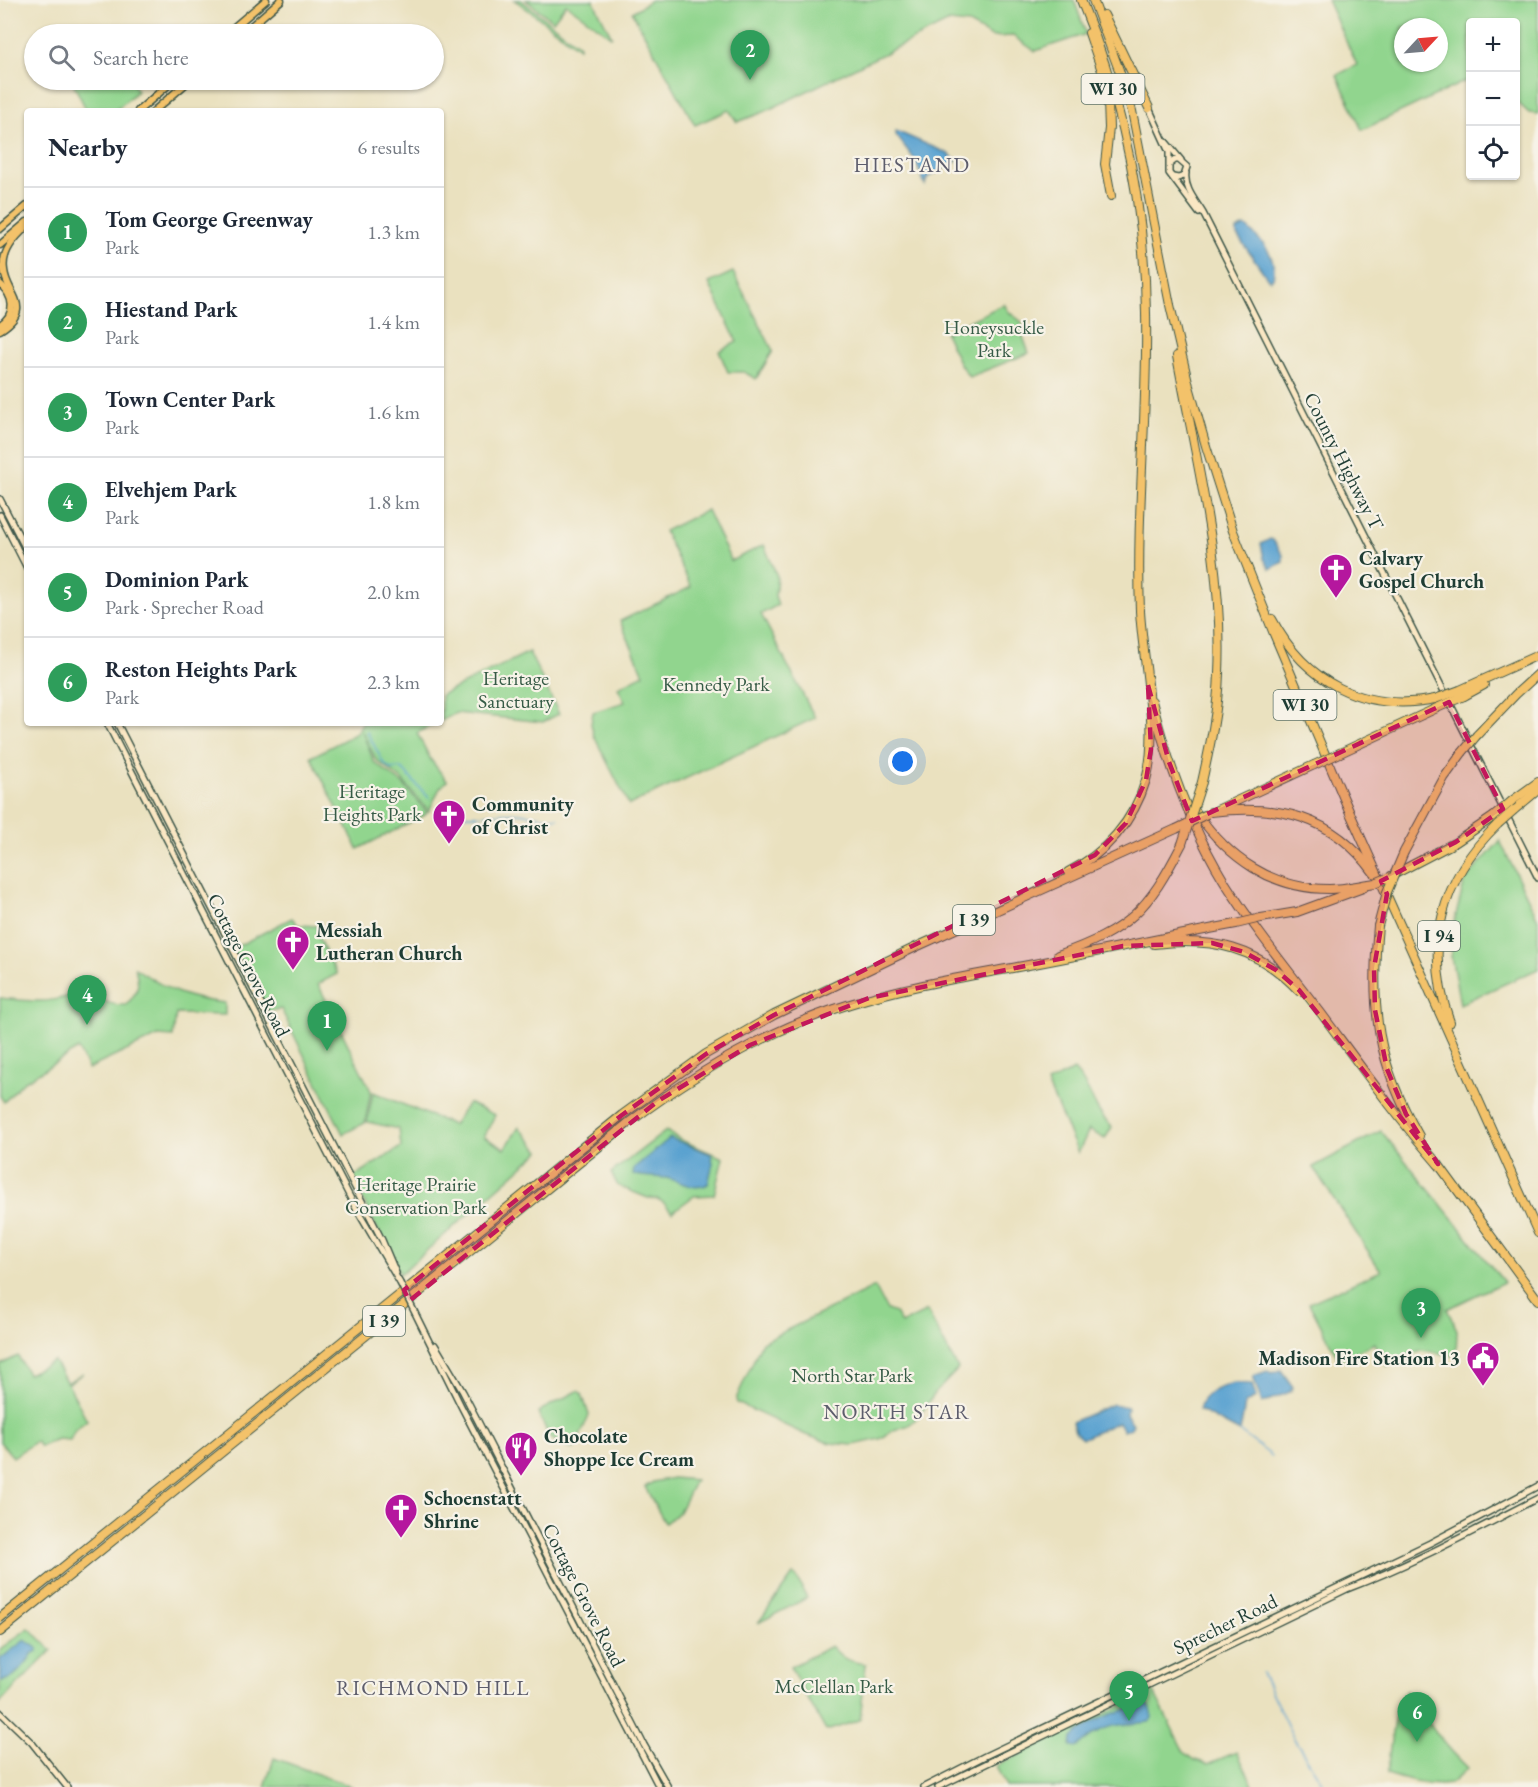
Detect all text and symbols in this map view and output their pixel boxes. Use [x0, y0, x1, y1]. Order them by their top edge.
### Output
north arrow [1394, 18, 1448, 72]
map controls [1466, 18, 1520, 180]
button: + [1466, 18, 1520, 72]
search box [24, 24, 444, 90]
pin: 2 [730, 31, 770, 80]
icon: search [45, 41, 78, 74]
text: Search here [93, 43, 188, 72]
button: − [1466, 72, 1520, 126]
road number: WI 30 [1082, 74, 1144, 104]
button: locate [1466, 126, 1520, 180]
text: Nearby [48, 130, 128, 164]
text: 6 results [357, 134, 420, 160]
district label: HIESTAND [853, 151, 971, 178]
text: Tom George Greenway [105, 205, 313, 234]
text: 1 [62, 219, 73, 245]
text: 1.3 km [367, 219, 420, 245]
text: Park [105, 234, 139, 260]
text: Hiestand Park [105, 295, 237, 324]
text: 2 [62, 309, 73, 335]
text: 1.4 km [367, 309, 420, 335]
park label: Honeysuckle Park [944, 314, 1044, 363]
text: Park [105, 324, 139, 350]
text: Town Center Park [105, 385, 275, 414]
street label: County Highway T [1298, 388, 1390, 535]
text: 3 [62, 399, 73, 425]
text: 1.6 km [367, 399, 420, 425]
text: Park [105, 414, 139, 440]
text: Elvehjem Park [105, 475, 237, 504]
text: 4 [62, 489, 73, 515]
text: 1.8 km [367, 489, 420, 515]
text: Park [105, 504, 139, 530]
place label: Calvary Gospel Church [1359, 545, 1484, 594]
church icon: Calvary Gospel Church [1318, 552, 1354, 599]
text: Dominion Park [105, 565, 248, 594]
text: 5 [62, 579, 73, 605]
text: 2.0 km [367, 579, 420, 605]
text: Park · Sprecher Road [105, 594, 264, 620]
text: Reston Heights Park [105, 655, 297, 684]
park label: Heritage Sanctuary [478, 665, 554, 714]
text: 6 [62, 669, 73, 695]
text: 2.3 km [367, 669, 420, 695]
park label: Kennedy Park [662, 671, 770, 697]
text: Park [105, 684, 139, 710]
road number: WI 30 [1274, 690, 1336, 720]
your location [888, 747, 917, 776]
park label: Heritage Heights Park [323, 778, 422, 827]
place label: Community of Christ [472, 791, 574, 840]
church icon: Community of Christ [431, 798, 467, 845]
street label: Cottage Grove Road [202, 889, 297, 1042]
road number: I 39 [953, 905, 995, 935]
place label: Messiah Lutheran Church [316, 917, 463, 966]
road number: I 94 [1418, 921, 1460, 951]
church icon: Messiah Lutheran Church [275, 924, 311, 971]
pin: 4 [68, 976, 106, 1025]
pin: 1 [308, 1002, 346, 1051]
park label: Heritage Prairie Conservation Park [345, 1171, 487, 1220]
pin: 3 [1402, 1288, 1440, 1338]
road number: I 39 [363, 1306, 405, 1336]
public building icon: Madison Fire Station 13 [1465, 1340, 1501, 1387]
place label: Madison Fire Station 13 [1258, 1345, 1460, 1371]
park label: North Star Park [791, 1362, 913, 1388]
district label: NORTH STAR [823, 1398, 971, 1425]
place label: Chocolate Shoppe Ice Cream [544, 1423, 694, 1472]
restaurant icon: Chocolate Shoppe Ice Cream [503, 1430, 539, 1477]
place label: Schoenstatt Shrine [424, 1485, 522, 1534]
church icon: Schoenstatt Shrine [383, 1492, 419, 1539]
street label: Cottage Grove Road [537, 1519, 632, 1672]
street label: Sprecher Road [1169, 1587, 1282, 1660]
pin: 5 [1110, 1672, 1148, 1721]
park label: McClellan Park [775, 1673, 894, 1699]
district label: RICHMOND HILL [336, 1674, 530, 1701]
pin: 6 [1398, 1692, 1436, 1742]

